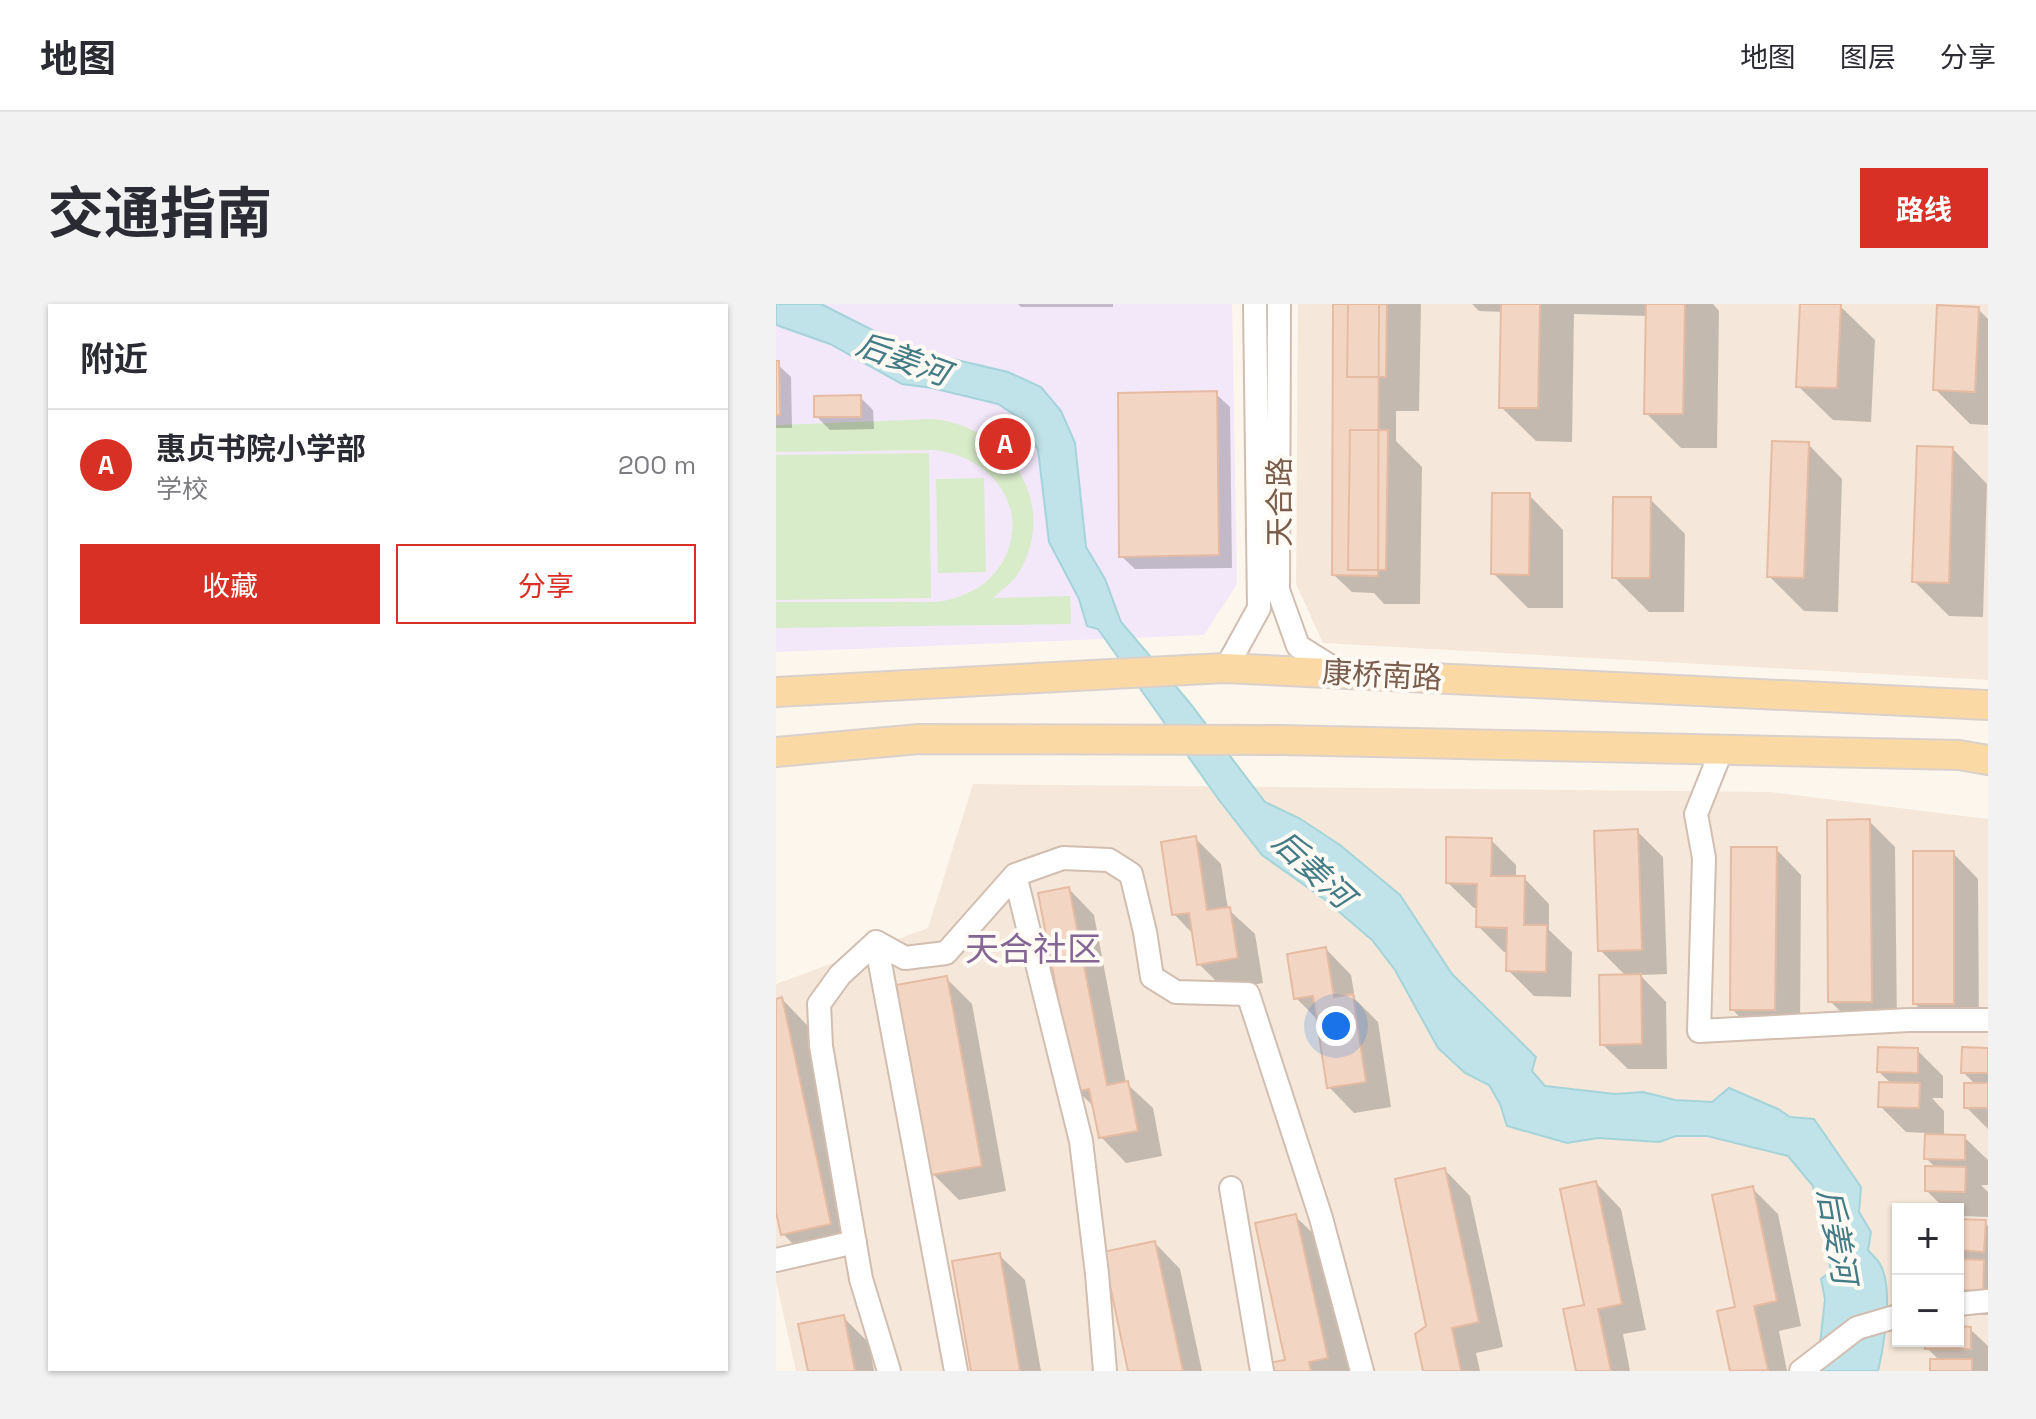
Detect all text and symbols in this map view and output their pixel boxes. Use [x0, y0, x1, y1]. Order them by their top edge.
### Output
text: 地图 [40, 35, 116, 83]
text: 地图 [1740, 39, 1796, 75]
text: 图层 [1840, 39, 1896, 75]
text: 分享 [1940, 39, 1996, 75]
button: 路线 [1860, 168, 1988, 248]
text: 交通指南 [48, 178, 272, 249]
water label: 后姜河 [851, 324, 961, 396]
text: 附近 [80, 338, 148, 381]
pin: A [979, 414, 1031, 474]
text: 惠贞书院小学部 [156, 429, 366, 468]
text: A [98, 448, 114, 482]
text: 200 m [618, 448, 696, 482]
street label: 天合路 [1260, 457, 1299, 547]
text: 学校 [156, 472, 208, 506]
button: 收藏 [80, 544, 380, 624]
button: 分享 [396, 544, 696, 624]
street label: 康桥南路 [1321, 652, 1443, 698]
water label: 后姜河 [1264, 822, 1366, 920]
district label: 天合社区 [965, 928, 1101, 971]
your location [1316, 1006, 1356, 1046]
water label: 后姜河 [1809, 1185, 1866, 1293]
map controls [1892, 1203, 1964, 1347]
button: + [1892, 1203, 1964, 1275]
button: − [1892, 1275, 1964, 1347]

